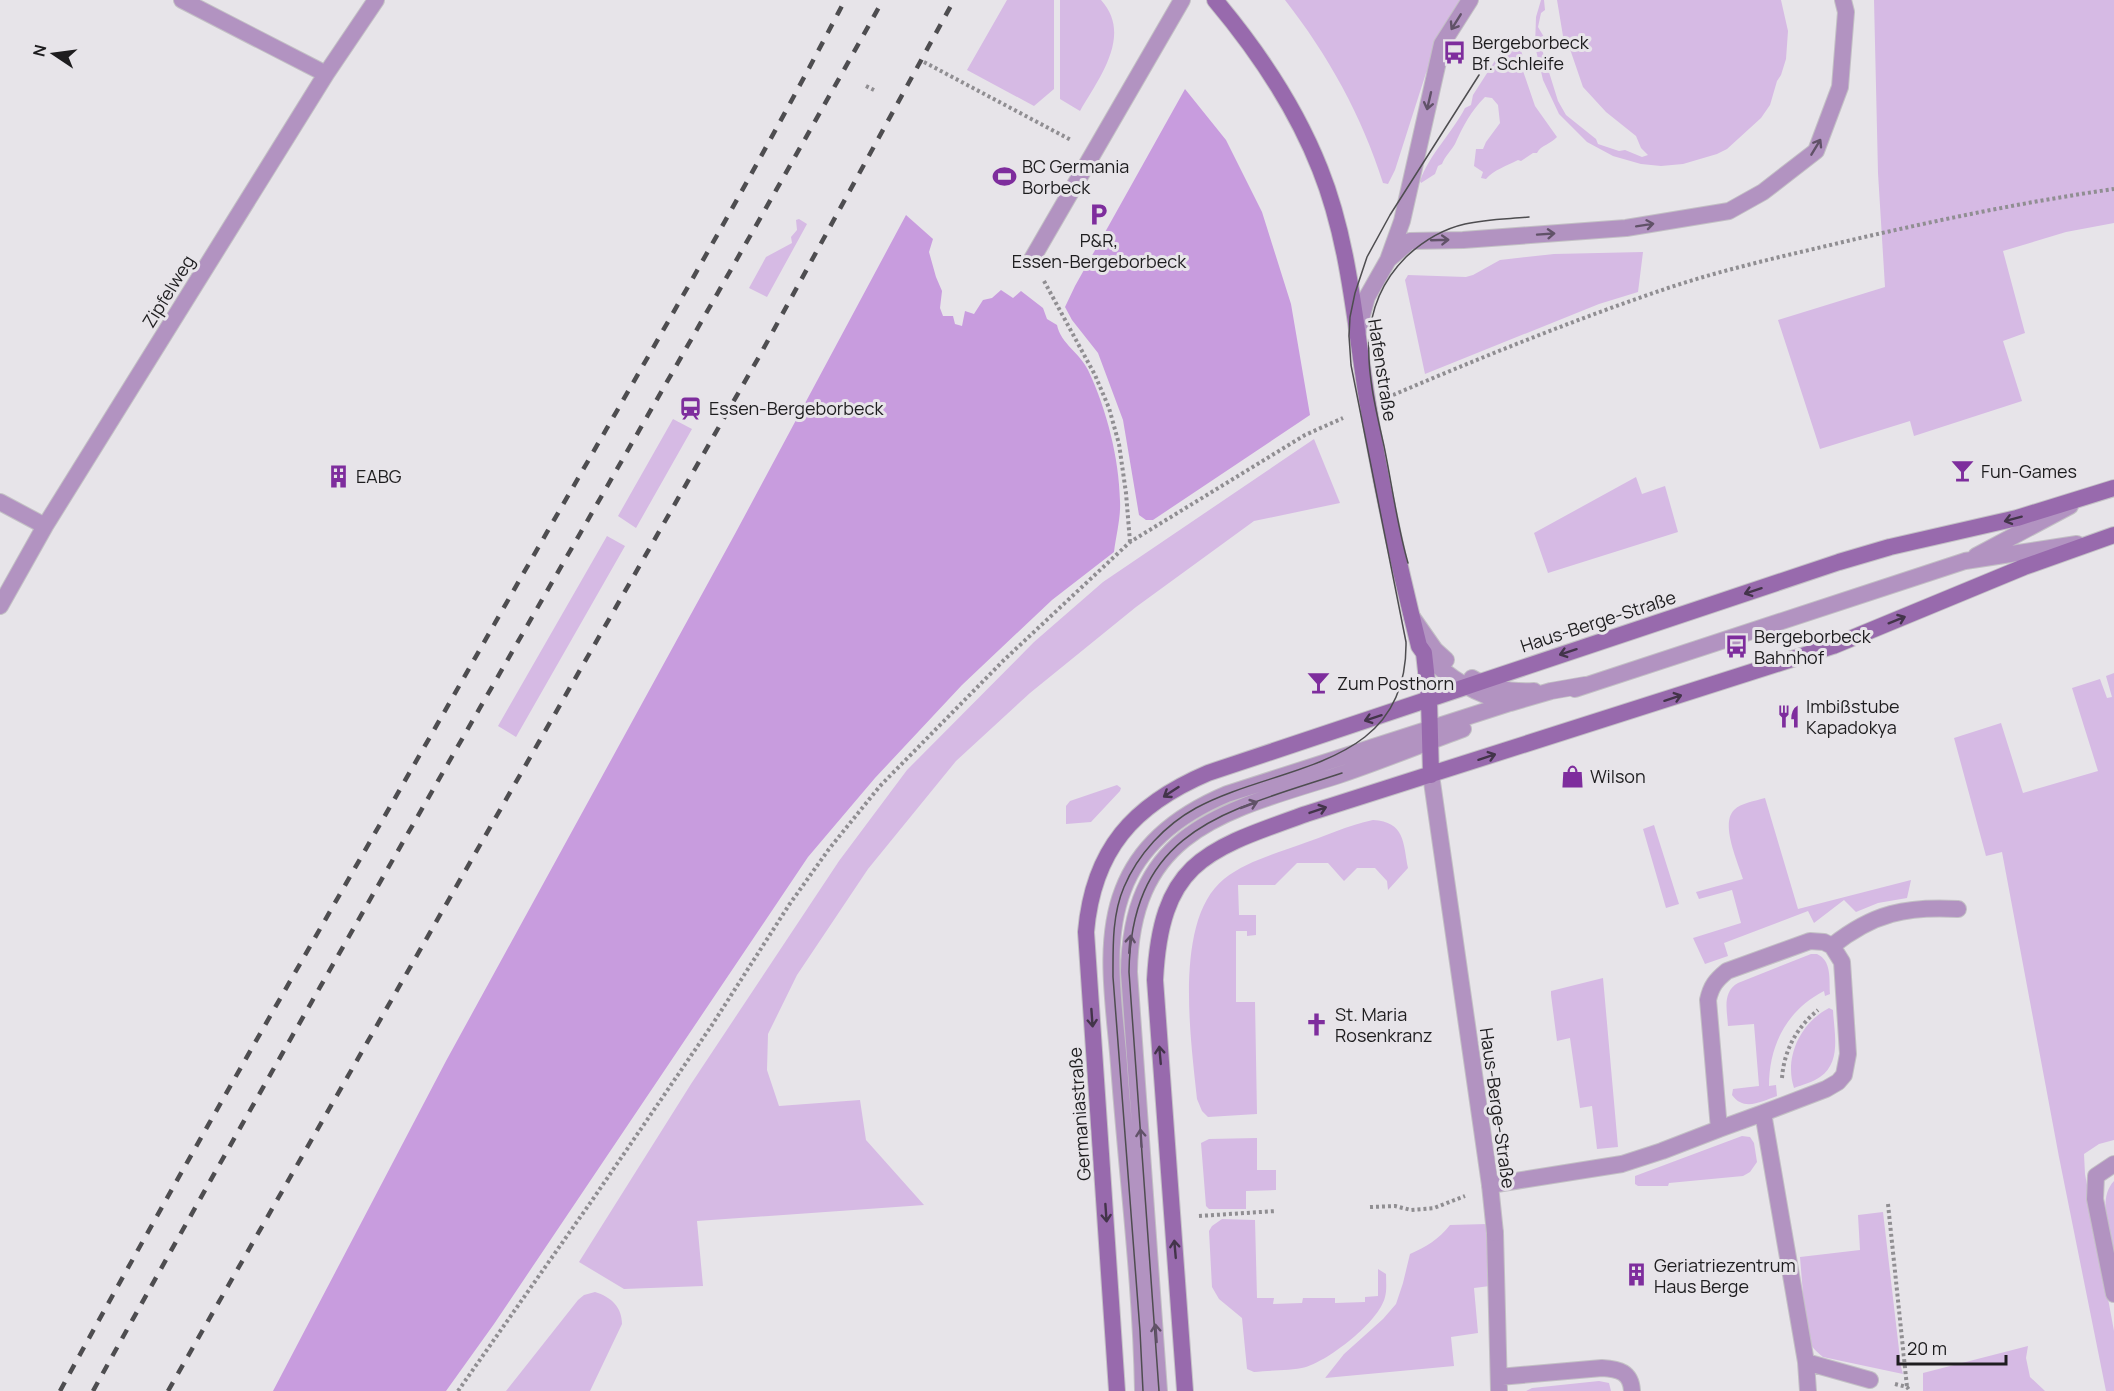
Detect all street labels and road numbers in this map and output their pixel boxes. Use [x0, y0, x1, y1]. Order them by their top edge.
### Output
street label: Zipfelweg [136, 250, 200, 332]
street label: Hafenstraße [1363, 317, 1403, 423]
street label: Haus-Berge-Straße [1517, 585, 1679, 657]
street label: Haus-Berge-Straße [1475, 1026, 1521, 1190]
street label: Germaniastraße [1062, 1046, 1096, 1182]

